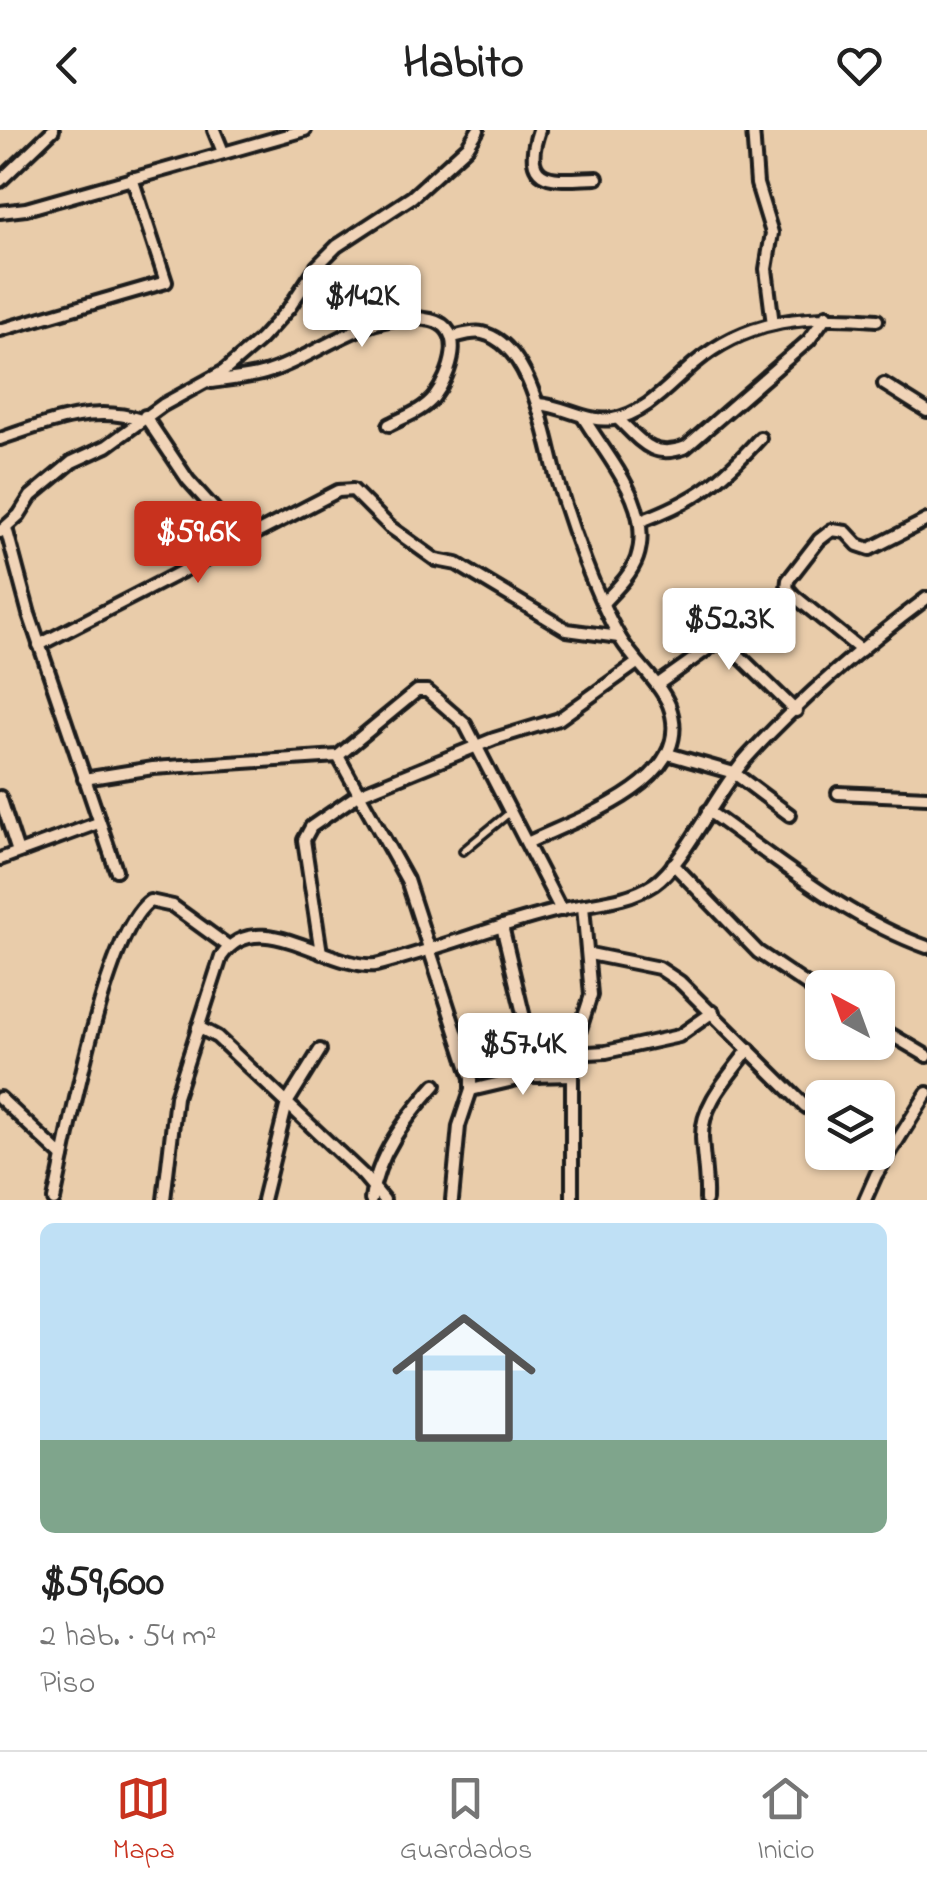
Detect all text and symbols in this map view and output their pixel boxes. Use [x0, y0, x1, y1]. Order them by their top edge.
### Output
text: Habito [403, 32, 524, 98]
icon: back [40, 38, 95, 93]
icon: heart [832, 38, 887, 93]
pin: $142K [292, 265, 432, 350]
text: $142K [325, 274, 399, 321]
pin: $59.6K [117, 501, 279, 586]
text: $59.6K [156, 510, 240, 557]
pin: $52.3K [648, 588, 810, 673]
text: $52.3K [685, 597, 773, 644]
north arrow [805, 970, 895, 1060]
map controls [805, 970, 895, 1170]
pin: $57.4K [442, 1013, 604, 1098]
text: $57.4K [480, 1022, 566, 1069]
button: layers [805, 1080, 895, 1170]
icon: home [374, 1288, 554, 1468]
text: $59,600 [40, 1553, 164, 1614]
text: 2 hab. · 54 m² [40, 1614, 216, 1661]
text: Piso [40, 1661, 95, 1708]
tab: Mapa [112, 1771, 175, 1872]
tab: Guardados [400, 1771, 532, 1872]
tab: Inicio [757, 1771, 815, 1872]

